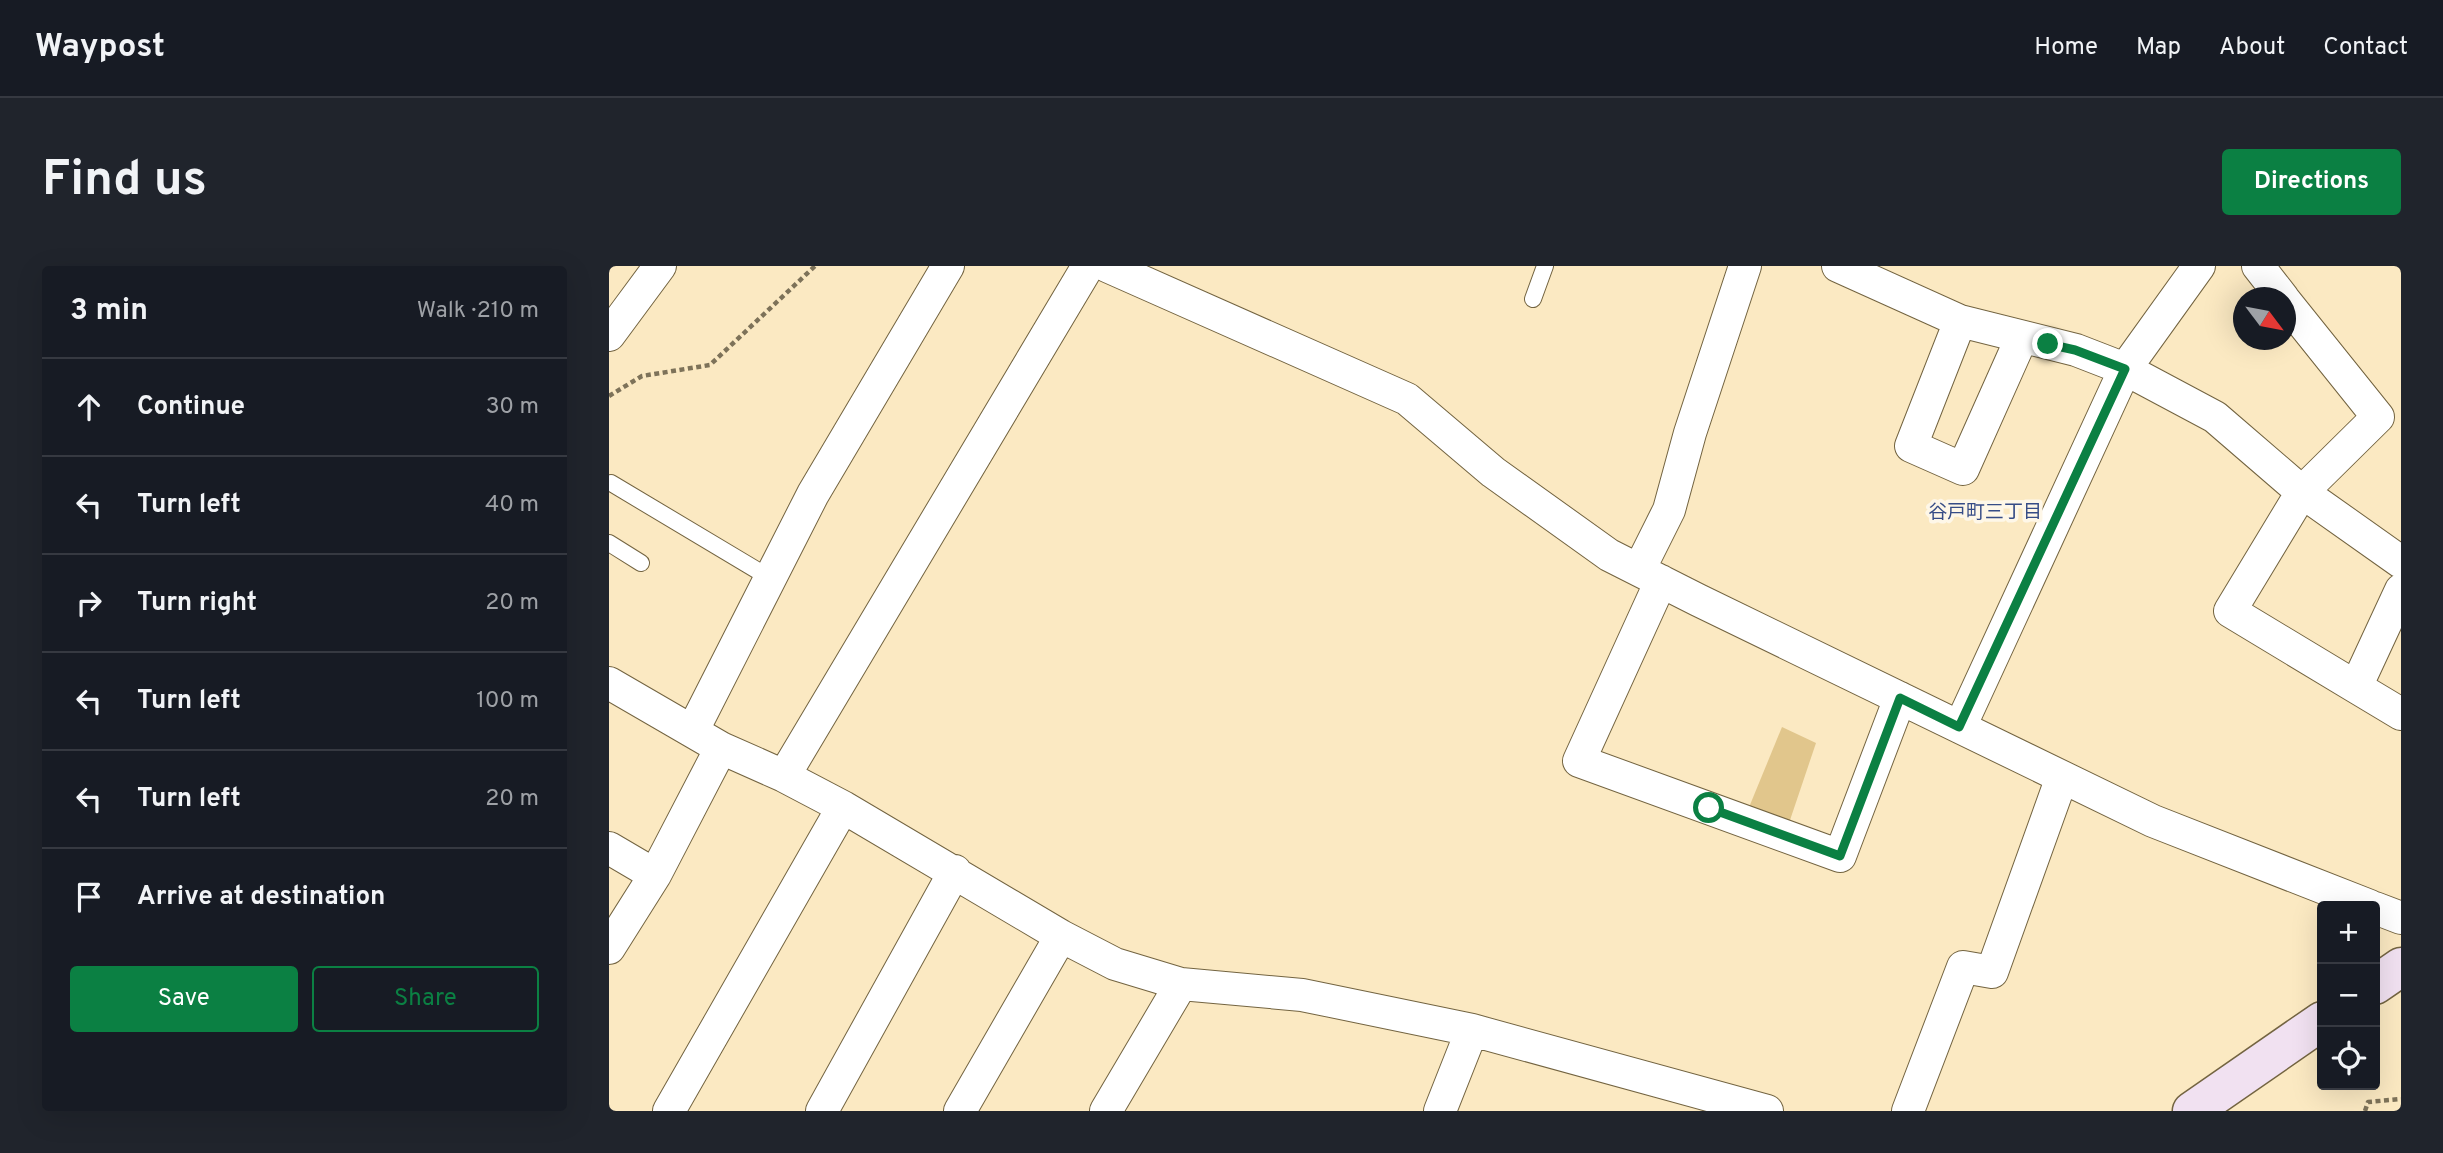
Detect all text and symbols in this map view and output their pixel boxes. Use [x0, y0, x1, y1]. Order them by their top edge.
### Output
text: Waypost [35, 27, 165, 69]
text: Home [2034, 33, 2098, 63]
text: Map [2136, 33, 2181, 63]
text: About [2219, 33, 2285, 63]
text: Contact [2323, 33, 2408, 63]
button: Directions [2222, 149, 2401, 215]
text: Find us [42, 151, 207, 213]
north arrow [2233, 287, 2296, 350]
text: 3 min [70, 293, 148, 330]
text: Walk · 210 m [417, 297, 539, 326]
route end [2032, 328, 2063, 359]
icon: ahead [70, 388, 108, 426]
text: Continue [137, 391, 245, 424]
text: 30 m [486, 393, 539, 422]
icon: left [70, 486, 108, 524]
text: Turn left [137, 489, 241, 522]
text: 40 m [485, 491, 539, 520]
district label: 谷戸町三丁目 [1928, 501, 2042, 525]
icon: right [70, 584, 108, 622]
text: Turn right [137, 587, 257, 620]
text: 20 m [485, 589, 539, 618]
icon: left [70, 682, 108, 720]
text: Turn left [137, 685, 241, 718]
text: 100 m [476, 687, 539, 716]
icon: left [70, 780, 108, 818]
text: Turn left [137, 783, 241, 816]
text: 20 m [485, 785, 539, 814]
route start [1693, 792, 1724, 823]
icon: arrive [70, 878, 108, 916]
text: Arrive at destination [137, 881, 385, 914]
map controls [2317, 901, 2380, 1090]
button: + [2317, 901, 2380, 964]
button: − [2317, 964, 2380, 1027]
button: Save [70, 966, 298, 1032]
button: Share [312, 966, 539, 1032]
button: locate [2317, 1027, 2380, 1090]

